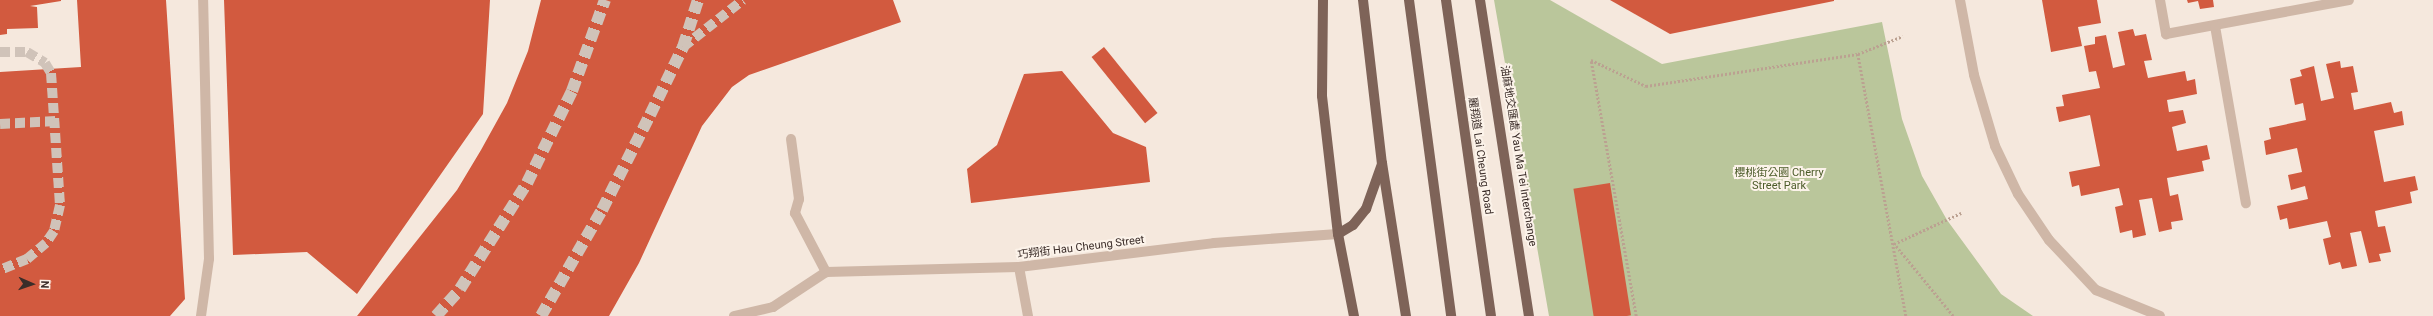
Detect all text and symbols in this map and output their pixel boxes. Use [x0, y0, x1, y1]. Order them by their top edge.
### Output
street label: 油麻地交匯處 Yau Ma Tei Interchange [1497, 64, 1539, 248]
street label: 麗翔道 Lai Cheung Road [1465, 96, 1495, 216]
park label: 櫻桃街公園 Cherry Street Park [1734, 167, 1824, 193]
street label: 巧翔街 Hau Cheung Street [1017, 234, 1145, 262]
north arrow [12, 264, 52, 304]
text: N [38, 280, 51, 289]

